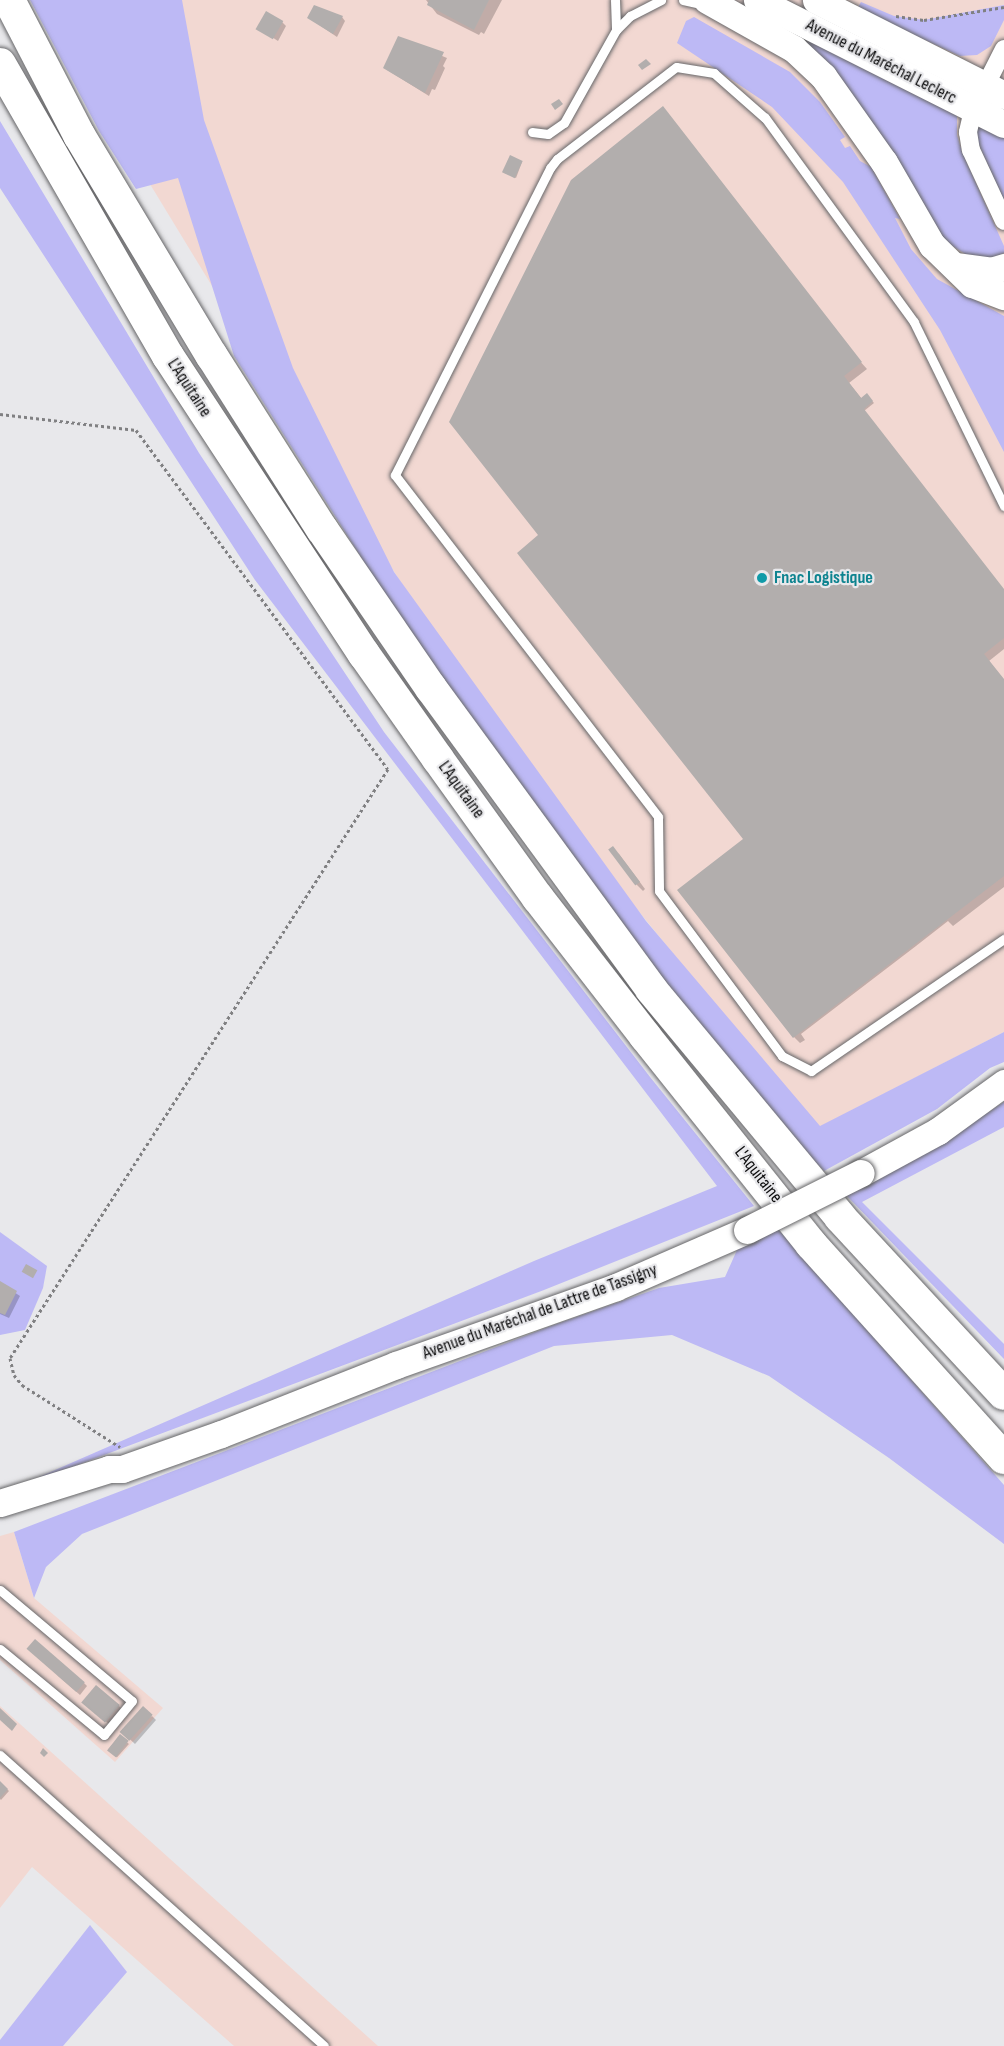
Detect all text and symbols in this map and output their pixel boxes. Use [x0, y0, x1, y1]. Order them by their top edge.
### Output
street label: Avenue du Maréchal Leclerc [802, 15, 960, 109]
street label: L'Aquitaine [162, 355, 216, 421]
place label: Fnac Logistique [774, 567, 873, 589]
marker: Fnac Logistique [755, 571, 769, 585]
street label: L'Aquitaine [433, 757, 489, 823]
street label: L'Aquitaine [729, 1143, 787, 1207]
street label: Avenue du Maréchal de Lattre de Tassigny [420, 1259, 660, 1365]

